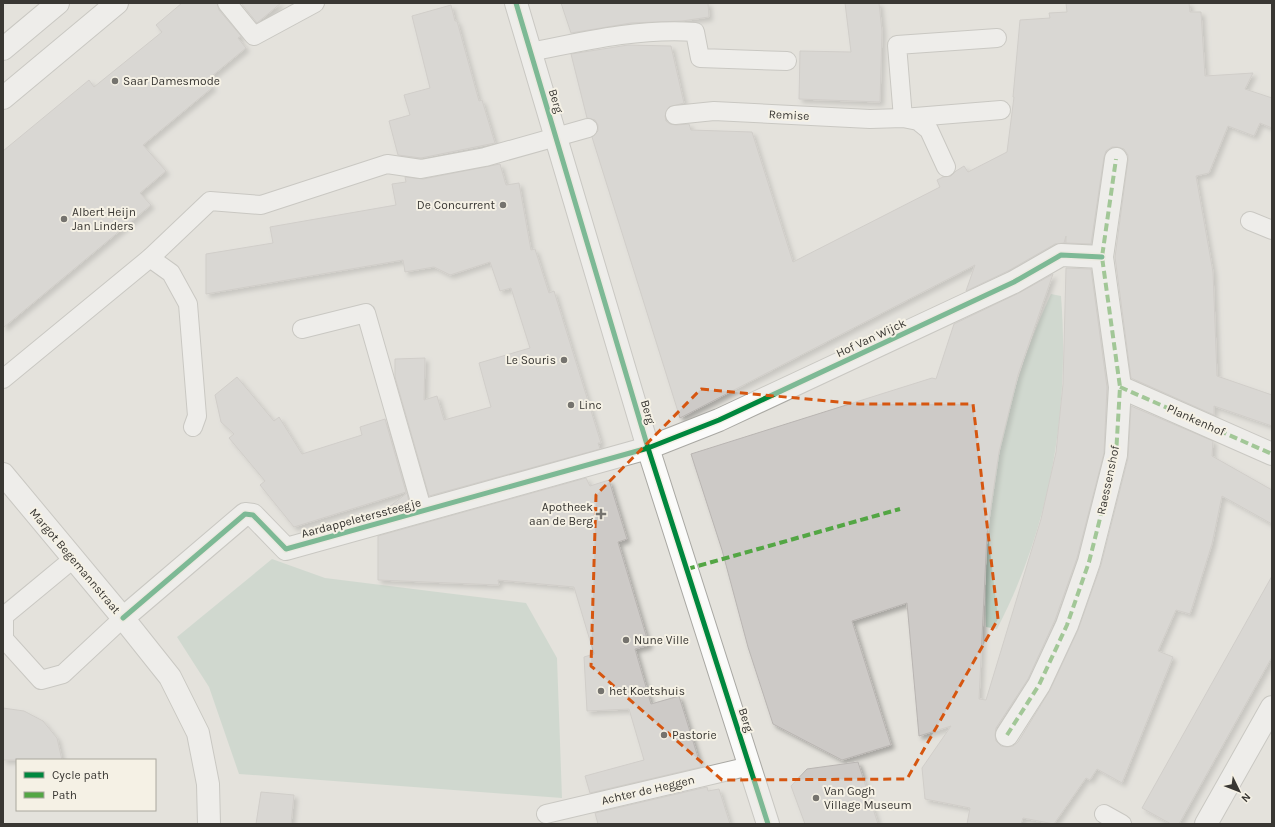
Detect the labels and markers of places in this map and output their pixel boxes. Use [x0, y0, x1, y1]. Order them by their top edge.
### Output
place label: Saar Damesmode [123, 74, 220, 88]
marker: Saar Damesmode [110, 76, 120, 86]
place label: De Concurrent [417, 198, 495, 212]
marker: De Concurrent [498, 200, 508, 210]
place label: Albert Heijn Jan Linders [72, 205, 136, 233]
marker: Albert Heijn Jan Linders [59, 214, 69, 224]
place label: Le Souris [506, 353, 556, 367]
marker: Le Souris [559, 355, 569, 365]
place label: Linc [579, 398, 602, 412]
marker: Linc [566, 400, 576, 410]
place label: Apotheek aan de Berg [529, 500, 593, 528]
marker: Apotheek aan de Berg [596, 509, 606, 519]
place label: Nune Ville [634, 633, 689, 647]
marker: Nune Ville [621, 635, 631, 645]
place label: het Koetshuis [609, 684, 685, 698]
marker: het Koetshuis [596, 686, 606, 696]
place label: Pastorie [672, 728, 717, 742]
marker: Pastorie [659, 730, 669, 740]
place label: Van Gogh Village Museum [824, 784, 912, 812]
marker: Van Gogh Village Museum [811, 793, 821, 803]

